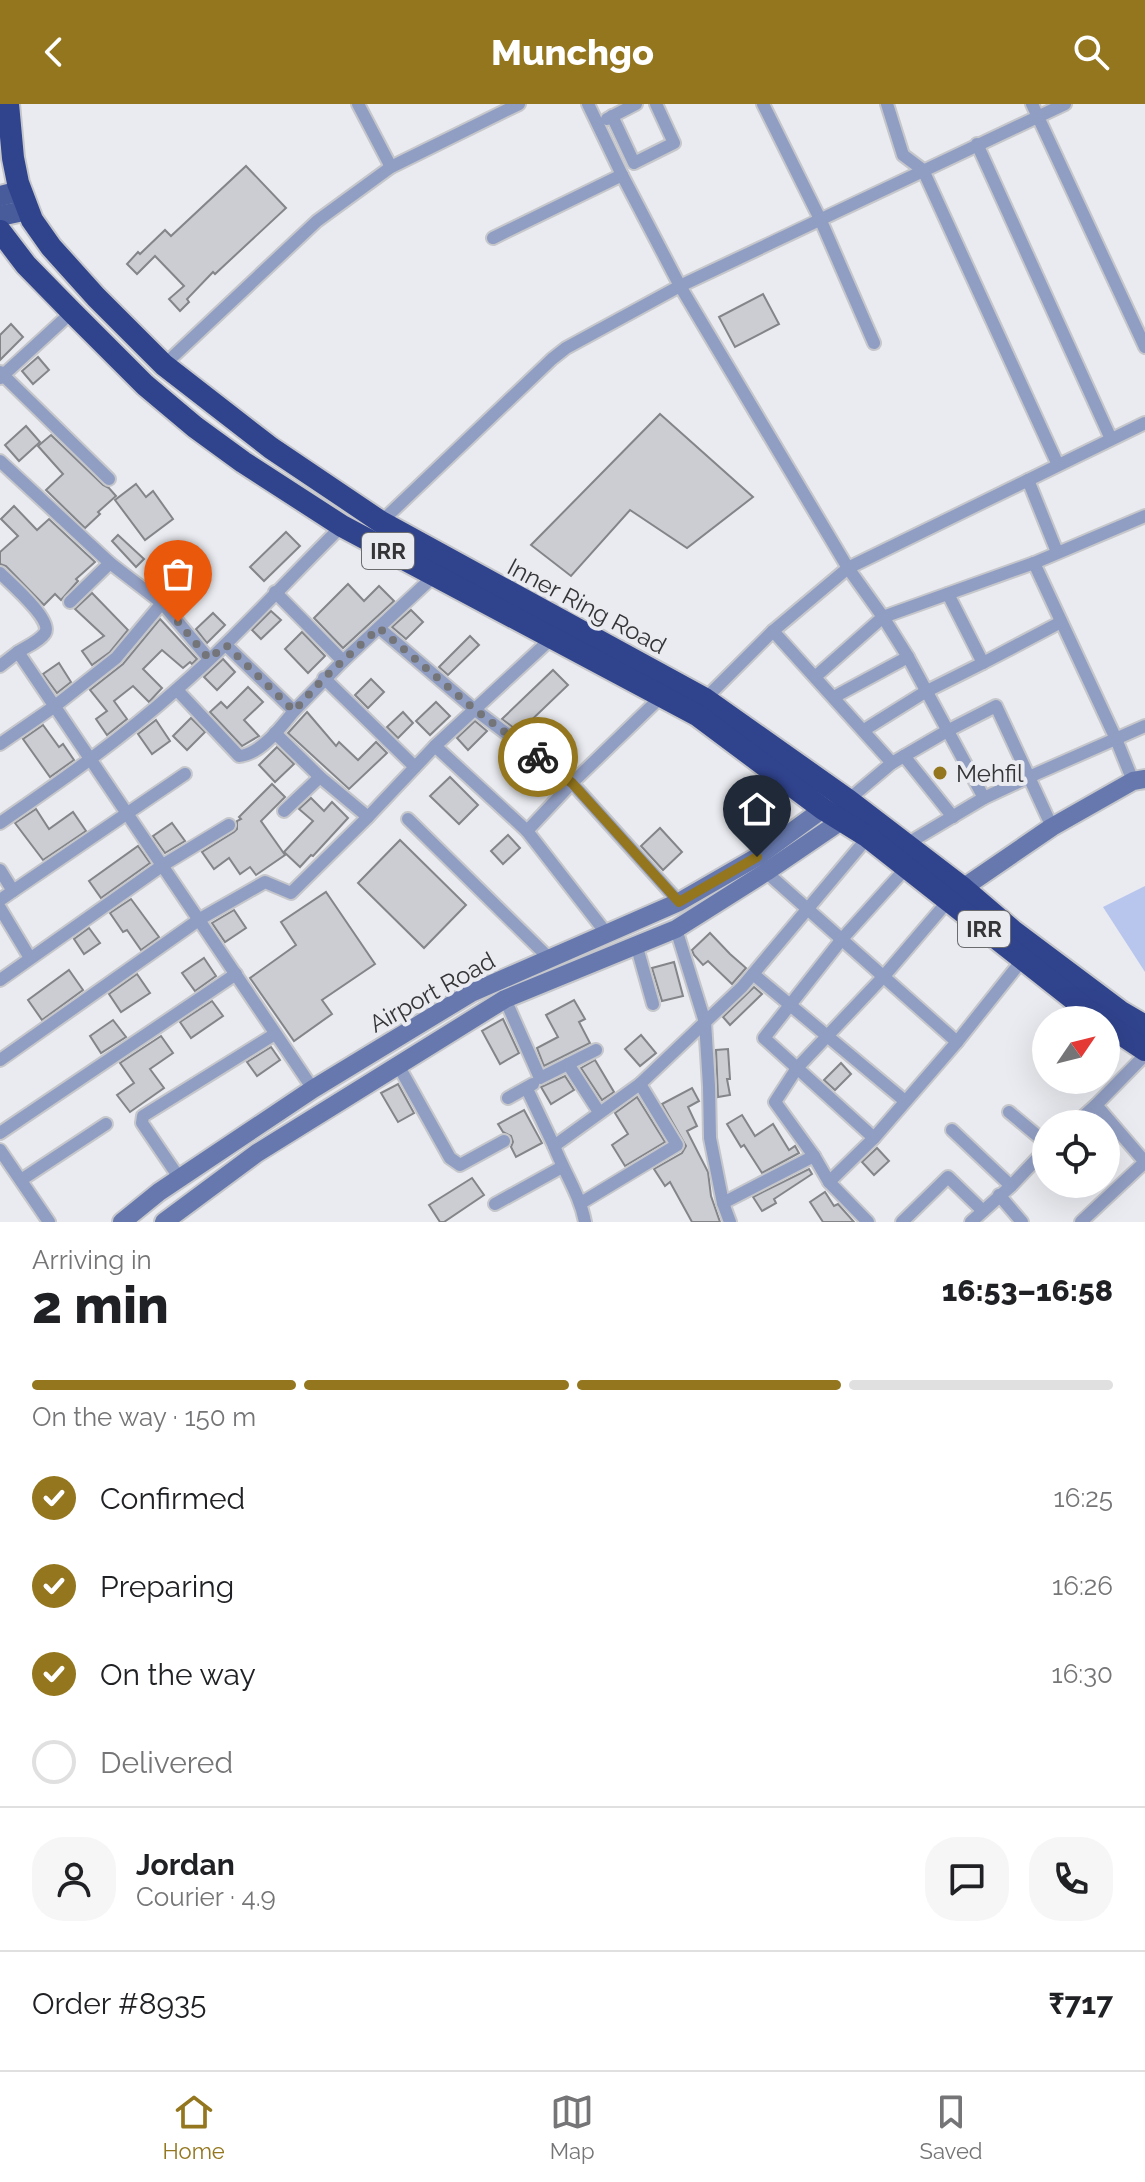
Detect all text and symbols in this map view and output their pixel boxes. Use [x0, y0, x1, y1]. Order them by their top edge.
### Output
icon: back [32, 30, 76, 74]
icon: search [1069, 30, 1113, 74]
text: Munchgo [491, 31, 654, 73]
road number: IRR [362, 533, 414, 569]
pin [144, 540, 212, 622]
icon: bag [156, 552, 200, 596]
street label: Inner Ring Road [503, 552, 671, 660]
courier [498, 717, 578, 797]
icon: bike [516, 735, 560, 779]
place label: Mehfil [956, 759, 1024, 788]
marker: Mehfil [931, 764, 949, 782]
pin [723, 775, 791, 857]
icon: home [735, 787, 779, 831]
road number: IRR [958, 911, 1010, 947]
street label: Airport Road [364, 946, 500, 1038]
north arrow [1032, 1006, 1120, 1094]
map controls [1032, 1006, 1120, 1198]
button: locate [1032, 1110, 1120, 1198]
text: Arriving in [32, 1245, 152, 1275]
text: 16:53–16:58 [942, 1273, 1113, 1308]
text: 2 min [32, 1274, 169, 1335]
text: On the way · 150 m [32, 1402, 256, 1432]
icon: check [32, 1476, 76, 1520]
text: Confirmed [100, 1481, 245, 1516]
text: 16:25 [1054, 1483, 1113, 1513]
icon: check [32, 1564, 76, 1608]
text: Preparing [100, 1569, 234, 1604]
text: 16:26 [1052, 1571, 1113, 1601]
icon: check [32, 1652, 76, 1696]
text: On the way [100, 1657, 256, 1692]
text: 16:30 [1052, 1659, 1113, 1689]
text: Delivered [100, 1745, 233, 1780]
button: person [32, 1837, 116, 1921]
button: chat [925, 1837, 1009, 1921]
button: phone [1029, 1837, 1113, 1921]
text: Jordan [136, 1847, 235, 1882]
text: Courier · 4.9 [136, 1882, 276, 1912]
text: Order #8935 [32, 1986, 206, 2021]
text: ₹717 [1048, 1986, 1113, 2021]
tab: Home [163, 2090, 225, 2164]
tab: Map [550, 2090, 595, 2164]
tab: Saved [920, 2090, 982, 2164]

